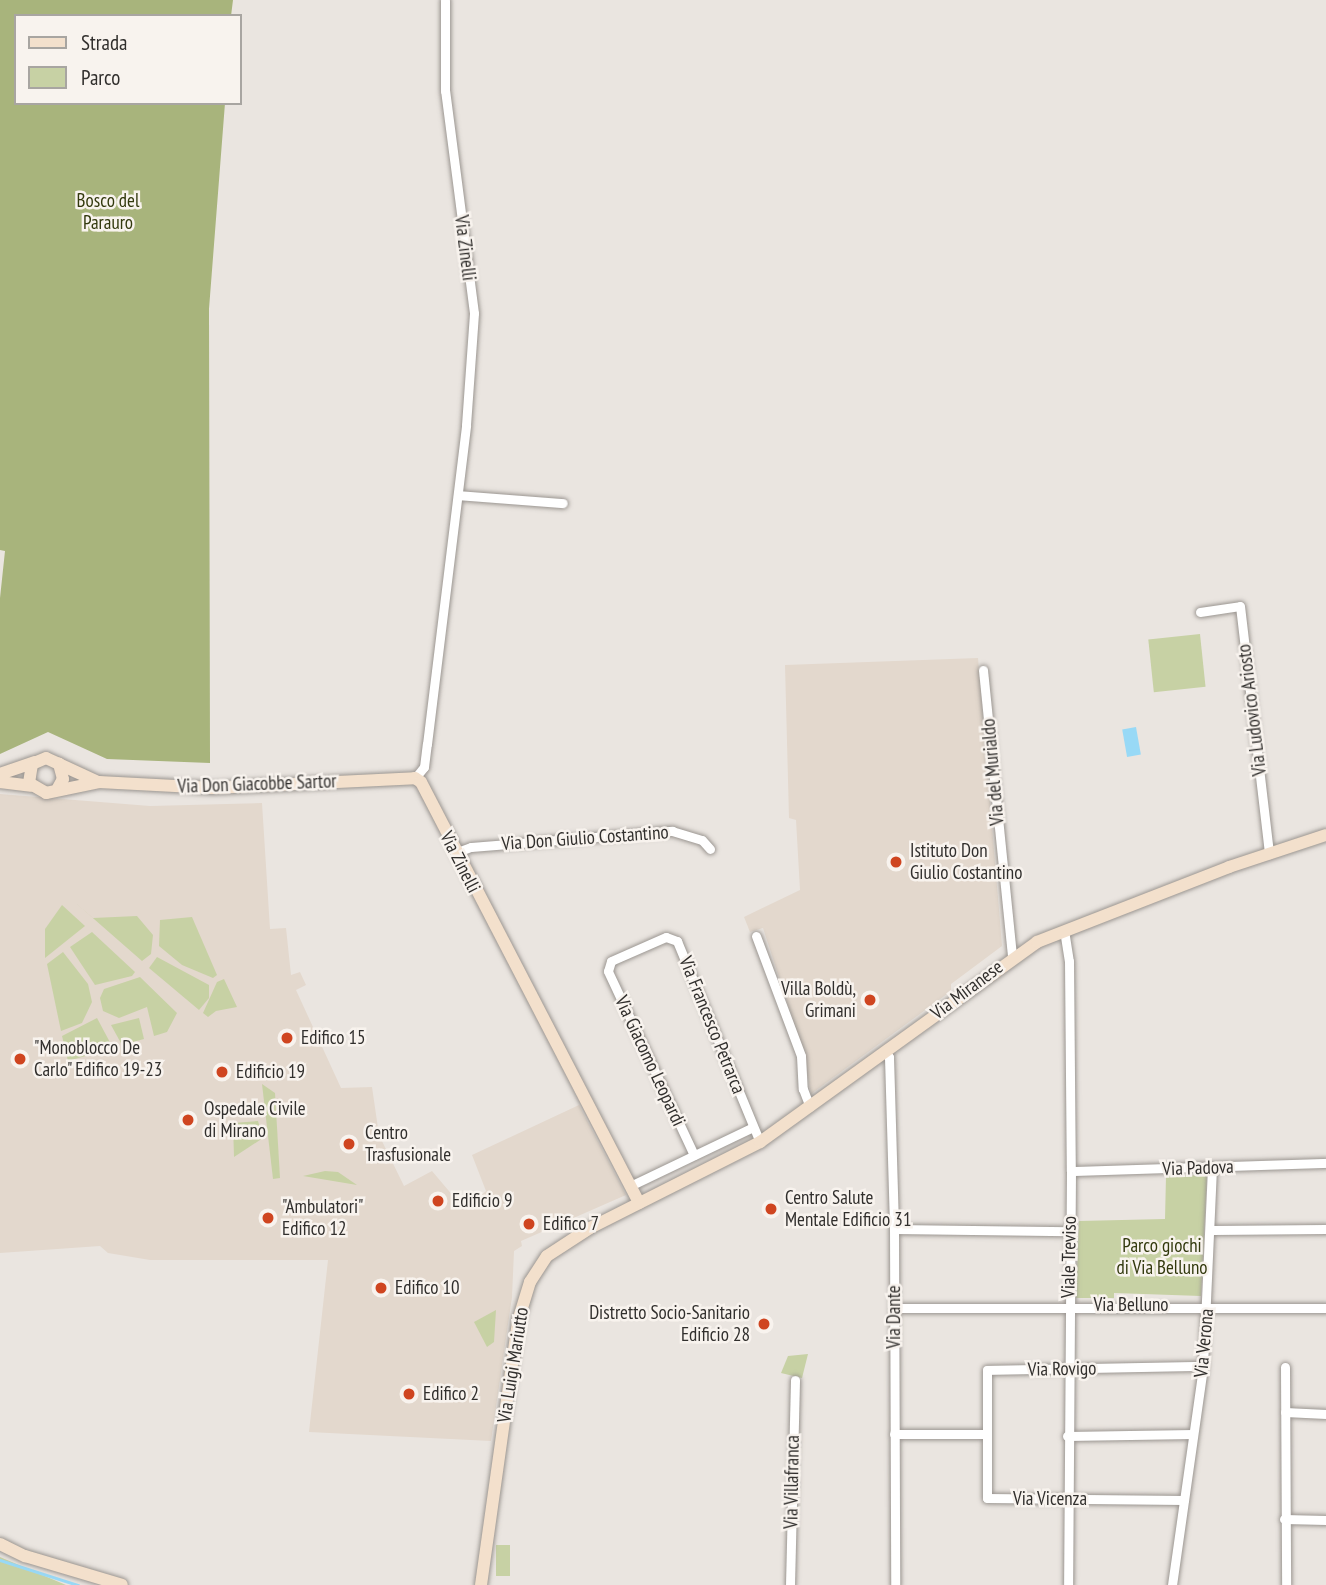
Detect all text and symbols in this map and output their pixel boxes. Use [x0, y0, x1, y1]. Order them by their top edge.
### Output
legend [14, 14, 242, 105]
text: Strada [81, 29, 127, 56]
text: Parco [81, 64, 120, 91]
park label: Bosco del Parauro [77, 190, 139, 234]
street label: Via Zinelli [450, 214, 480, 282]
street label: Via Ludovico Ariosto [1233, 643, 1271, 777]
street label: Via del Murialdo [977, 718, 1009, 826]
street label: Via Don Giacobbe Sartor [177, 770, 337, 798]
street label: Via Don Giulio Costantino [501, 821, 669, 855]
street label: Via Zinelli [435, 827, 485, 897]
place label: Istituto Don Giulio Costantino [910, 840, 1022, 884]
marker: Istituto Don Giulio Costantino [888, 854, 904, 870]
street label: Via Francesco Petrarca [674, 953, 750, 1097]
street label: Via Miranese [927, 956, 1007, 1024]
place label: Villa Boldù, Grimani [781, 978, 856, 1022]
street label: Via Giacomo Leopardi [610, 992, 690, 1130]
marker: Villa Boldù, Grimani [862, 992, 878, 1008]
place label: Edifico 15 [301, 1027, 366, 1049]
marker: Edifico 15 [279, 1030, 295, 1046]
place label: "Monoblocco De Carlo" Edifico 19-23 [34, 1037, 164, 1081]
marker: "Monoblocco De Carlo" Edifico 19-23 [12, 1051, 28, 1067]
place label: Edificio 19 [236, 1061, 305, 1083]
marker: Edificio 19 [214, 1064, 230, 1080]
place label: Ospedale Civile di Mirano [204, 1098, 306, 1142]
marker: Ospedale Civile di Mirano [178, 1110, 198, 1130]
place label: Centro Trasfusionale [365, 1122, 451, 1166]
marker: Centro Trasfusionale [339, 1134, 359, 1154]
street label: Via Padova [1162, 1155, 1234, 1181]
place label: Centro Salute Mentale Edificio 31 [785, 1187, 911, 1231]
place label: Edificio 9 [452, 1190, 512, 1212]
marker: Edificio 9 [430, 1193, 446, 1209]
place label: "Ambulatori" Edifico 12 [282, 1196, 363, 1240]
marker: Centro Salute Mentale Edificio 31 [763, 1201, 779, 1217]
marker: "Ambulatori" Edifico 12 [260, 1210, 276, 1226]
place label: Edifico 7 [543, 1213, 599, 1235]
marker: Edifico 7 [521, 1216, 537, 1232]
street label: Viale Treviso [1057, 1216, 1081, 1298]
park label: Parco giochi di Via Belluno [1116, 1235, 1208, 1279]
place label: Edifico 10 [395, 1277, 460, 1299]
marker: Edifico 10 [373, 1280, 389, 1296]
street label: Via Dante [883, 1285, 905, 1349]
street label: Via Belluno [1094, 1294, 1168, 1316]
place label: Distretto Socio-Sanitario Edificio 28 [589, 1302, 750, 1346]
street label: Via Luigi Mariutto [493, 1306, 533, 1424]
street label: Via Verona [1190, 1307, 1218, 1379]
marker: Distretto Socio-Sanitario Edificio 28 [756, 1316, 772, 1332]
street label: Via Rovigo [1027, 1357, 1097, 1381]
place label: Edifico 2 [423, 1383, 479, 1405]
marker: Edifico 2 [401, 1386, 417, 1402]
street label: Via Villafranca [780, 1435, 804, 1529]
street label: Via Vicenza [1013, 1488, 1087, 1510]

